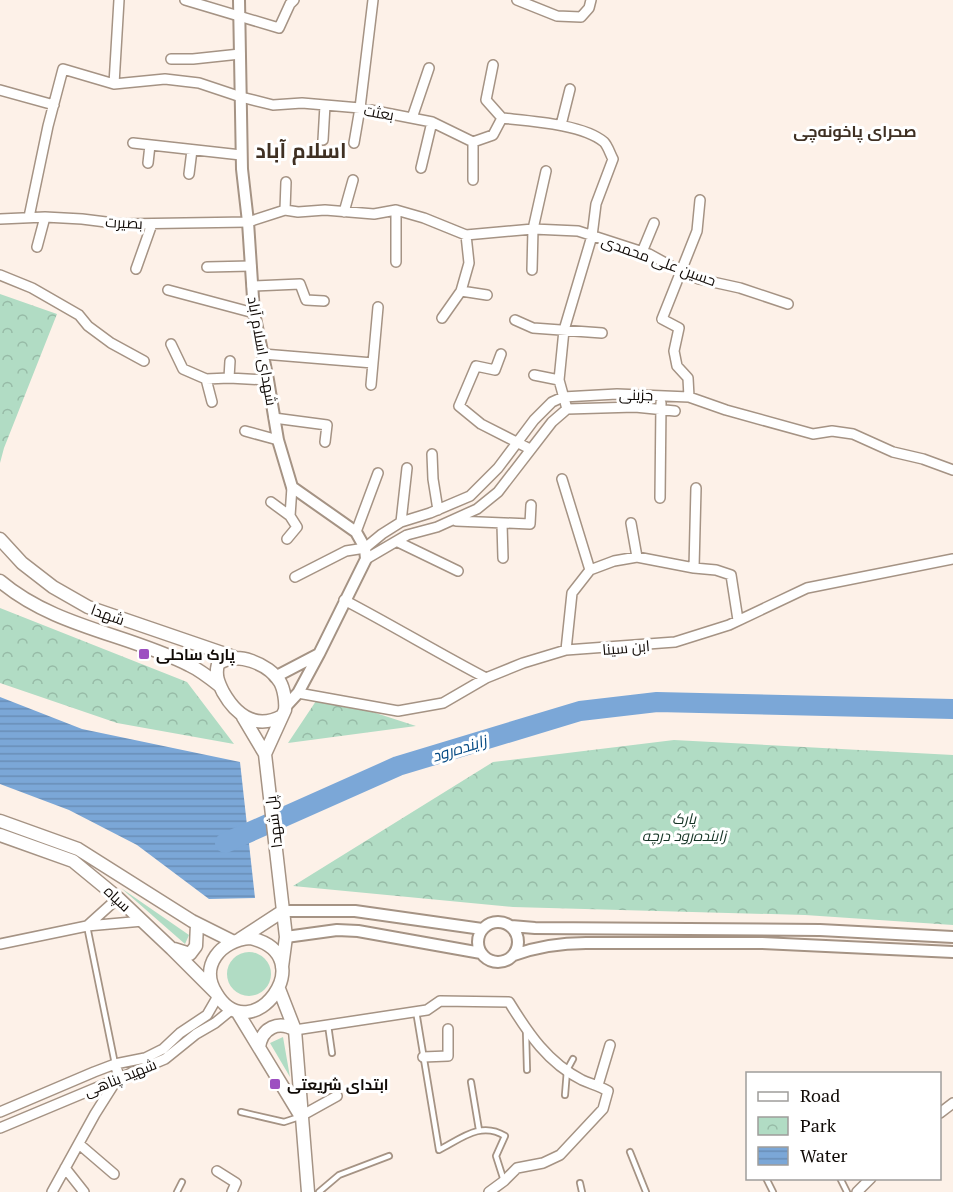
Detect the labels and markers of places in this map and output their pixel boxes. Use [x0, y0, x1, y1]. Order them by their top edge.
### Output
place label: پارک ساحلی [156, 644, 236, 666]
marker: پارک ساحلی [137, 647, 151, 661]
place label: ابتدای شریعتی [287, 1074, 389, 1094]
marker: ابتدای شریعتی [268, 1077, 282, 1091]

